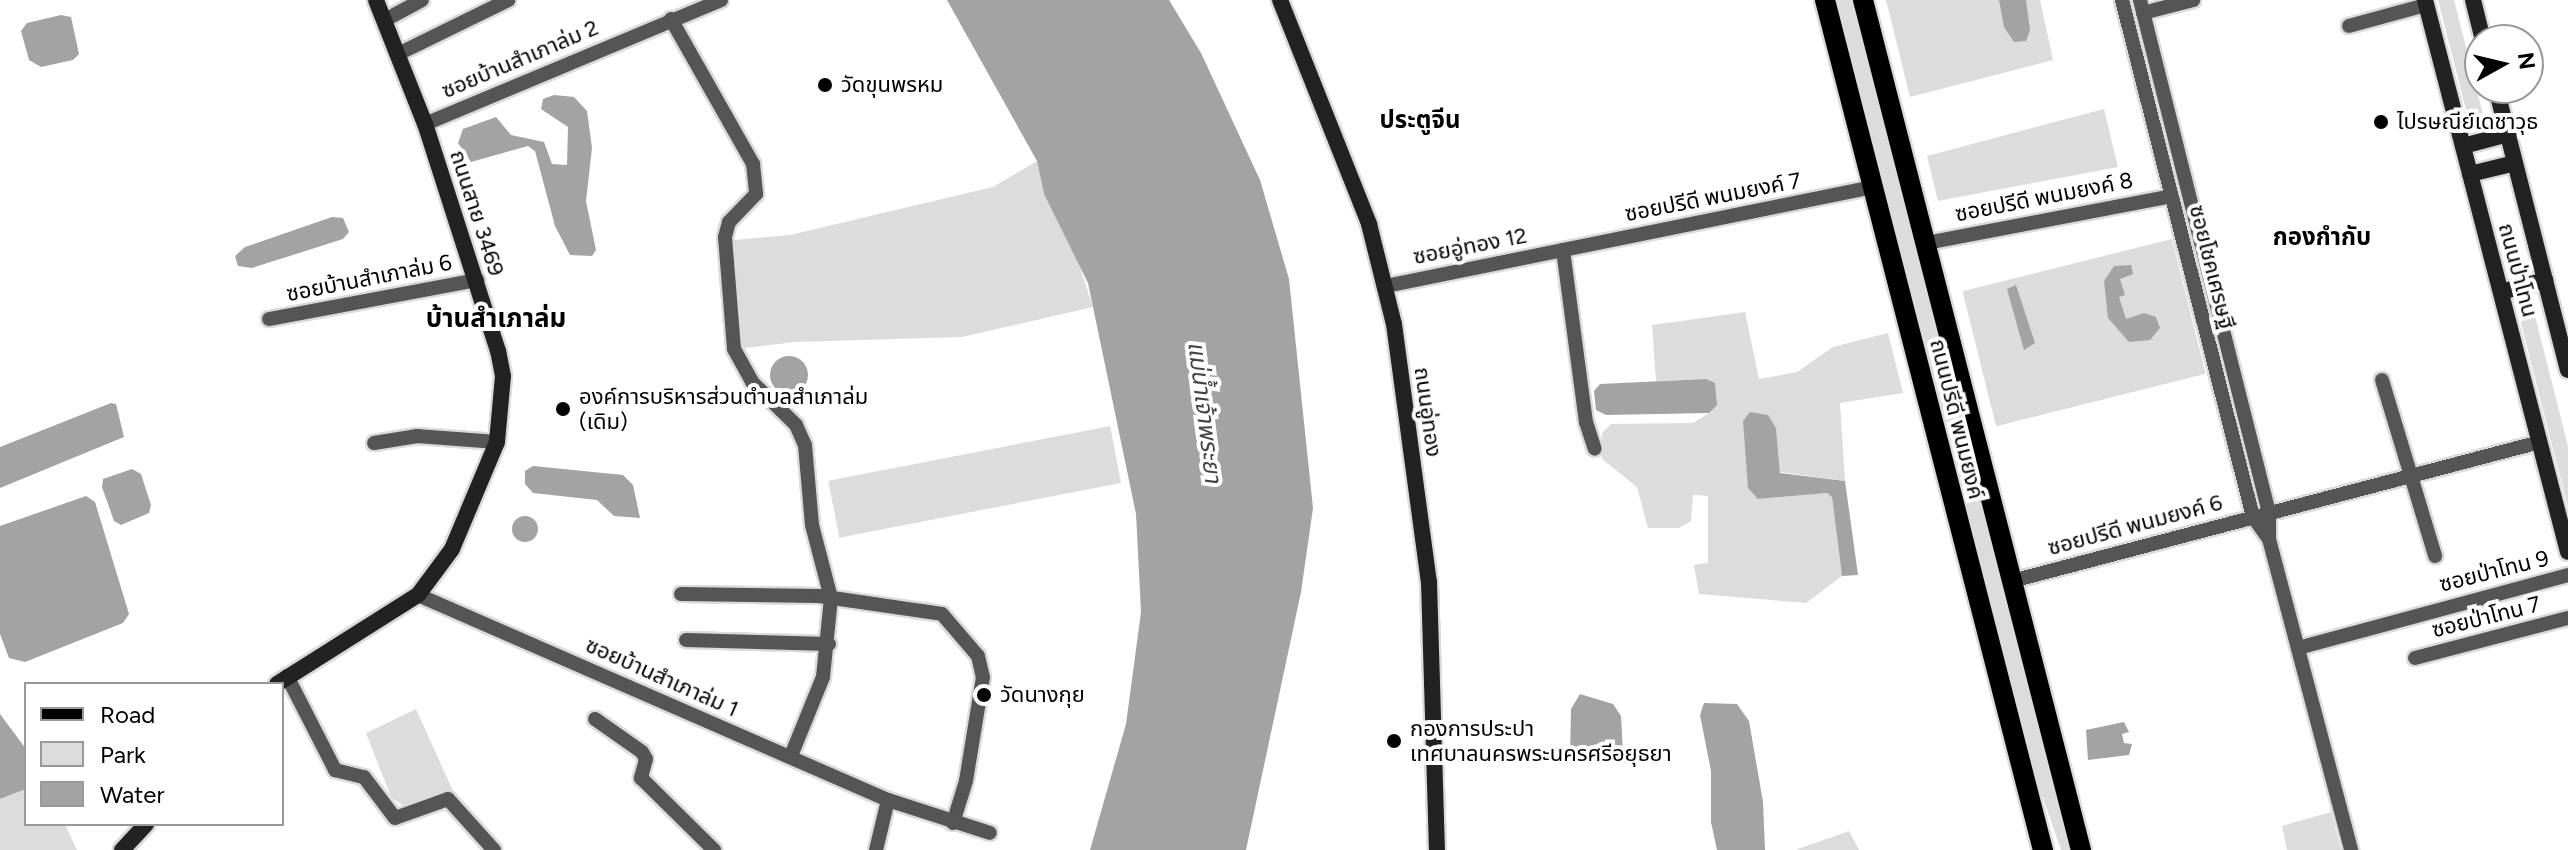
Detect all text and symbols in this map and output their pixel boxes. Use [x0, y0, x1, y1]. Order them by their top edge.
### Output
street label: ซอยบ้านสำเภาล่ม 2 [438, 14, 602, 104]
north arrow [2464, 24, 2544, 104]
text: N [2512, 51, 2541, 71]
place label: วัดขุนพรหม [841, 72, 943, 98]
marker: วัดขุนพรหม [816, 76, 834, 94]
district label: ประตูจีน [1380, 106, 1460, 134]
place label: ไปรษณีย์เดชาวุธ [2397, 109, 2538, 135]
marker: ไปรษณีย์เดชาวุธ [2372, 113, 2390, 131]
street label: ถนนสาย 3469 [444, 147, 510, 279]
street label: ซอยปรีดี พนมยงค์ 7 [1623, 167, 1803, 227]
street label: ซอยปรีดี พนมยงค์ 8 [1953, 167, 2135, 227]
street label: ซอยโชคเศรษฐี [2184, 202, 2240, 332]
street label: ถนนป่าโทน [2493, 220, 2543, 320]
street label: ซอยอู่ทอง 12 [1411, 222, 1529, 270]
district label: กองกำกับ [2273, 223, 2371, 251]
street label: ซอยบ้านสำเภาล่ม 6 [284, 249, 454, 307]
district label: บ้านสำเภาล่ม [426, 303, 566, 335]
street label: ถนนปรีดี พนมยงค์ [1924, 336, 1990, 502]
water label: แม่น้ำเจ้าพระยา [1182, 340, 1228, 484]
street label: ถนนอู่ทอง [1409, 365, 1447, 459]
place label: องค์การบริหารส่วนตำบลสำเภาล่ม (เดิม) [579, 383, 868, 434]
marker: องค์การบริหารส่วนตำบลสำเภาล่ม (เดิม) [554, 400, 572, 418]
street label: ซอยปรีดี พนมยงค์ 6 [2045, 489, 2225, 561]
street label: ซอยป่าโทน 9 [2437, 545, 2551, 597]
street label: ซอยป่าโทน 7 [2429, 591, 2543, 643]
street label: ซอยบ้านสำเภาล่ม 1 [582, 632, 742, 722]
legend [24, 682, 284, 826]
place label: วัดนางกุย [1000, 682, 1085, 708]
marker: วัดนางกุย [975, 686, 993, 704]
text: Road [100, 700, 155, 729]
place label: กองการประปา เทศบาลนครพระนครศรีอยุธยา [1410, 715, 1672, 766]
marker: กองการประปา เทศบาลนครพระนครศรีอยุธยา [1385, 732, 1403, 750]
text: Park [100, 740, 146, 769]
text: Water [100, 780, 165, 809]

